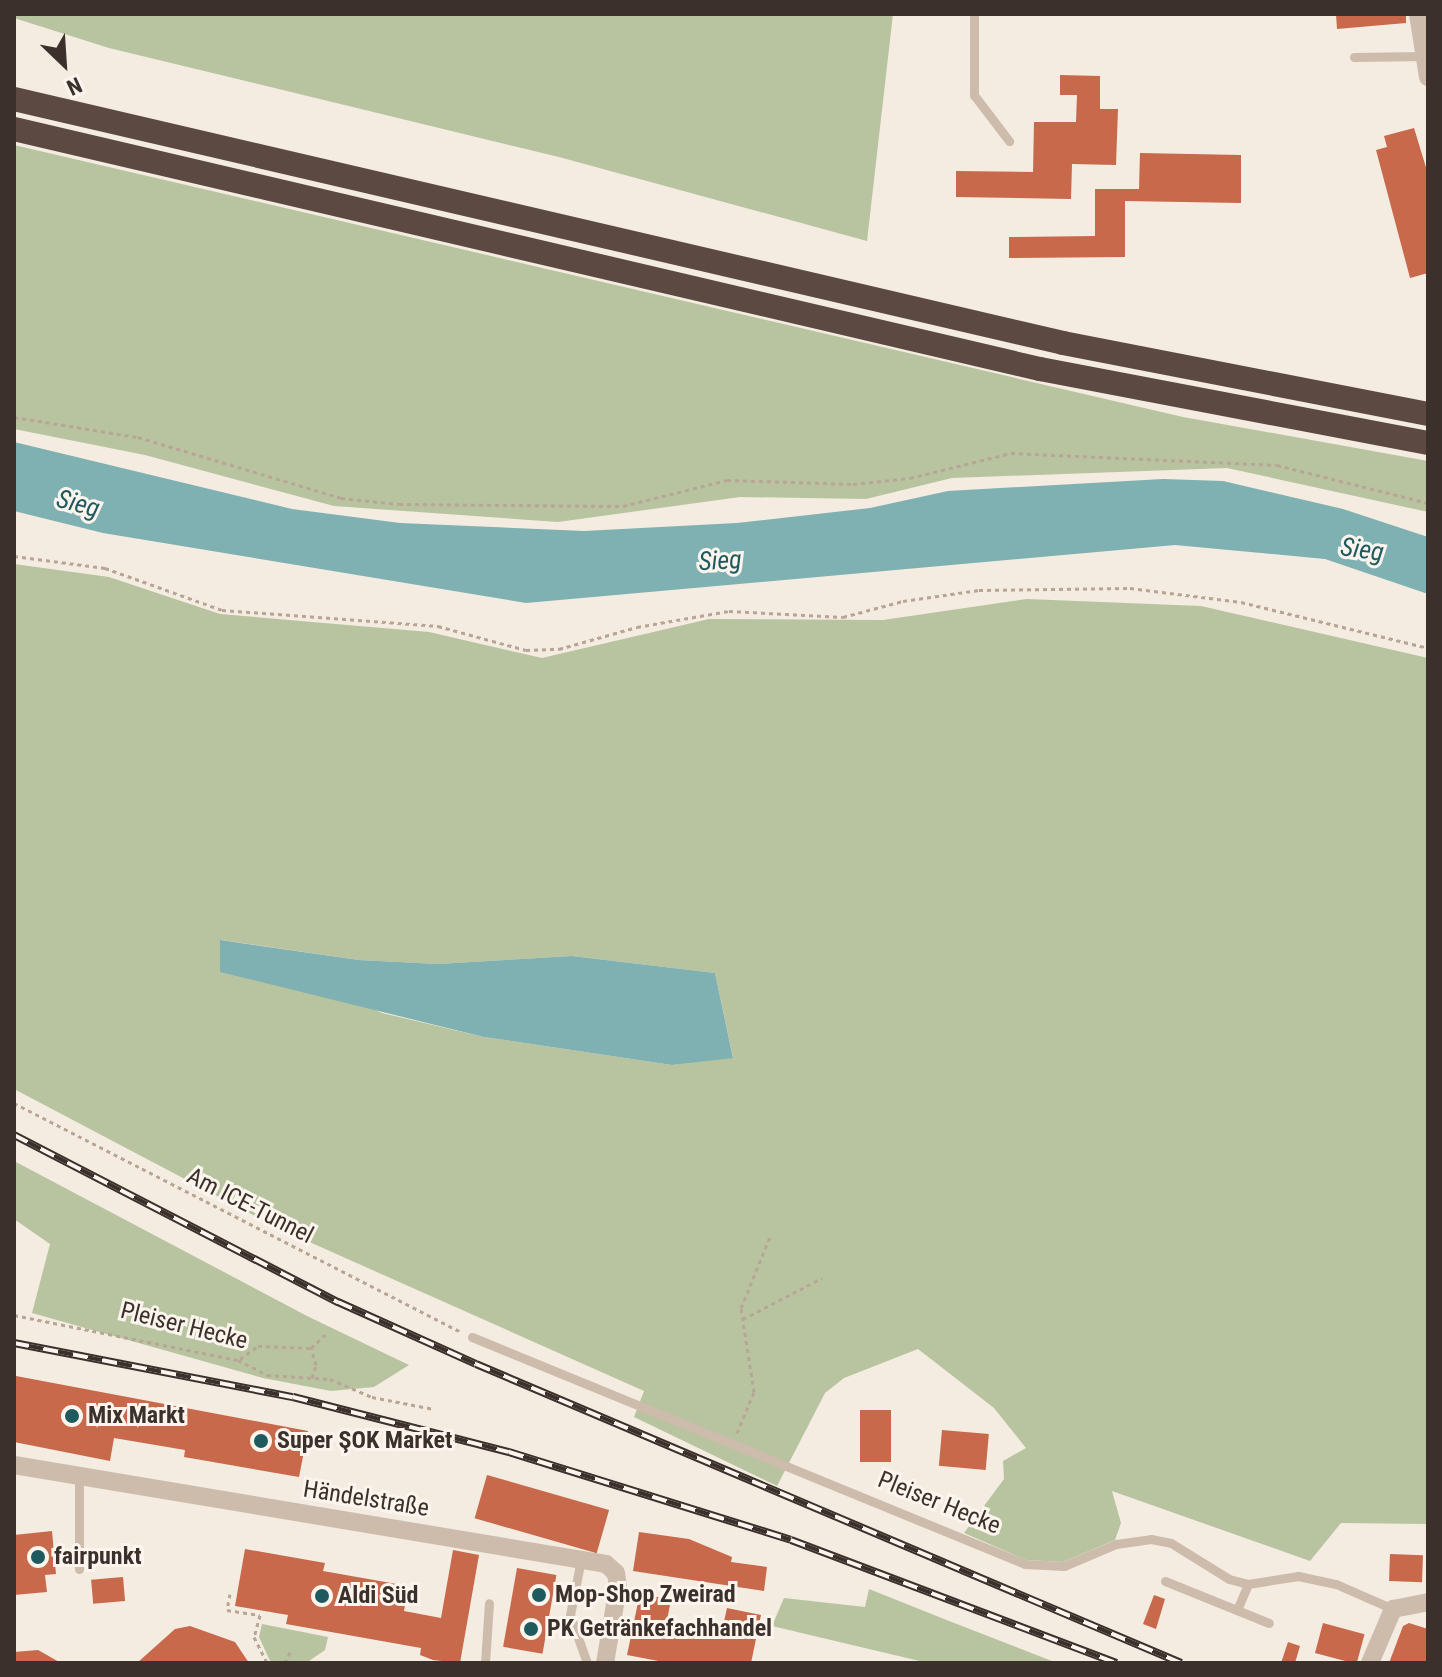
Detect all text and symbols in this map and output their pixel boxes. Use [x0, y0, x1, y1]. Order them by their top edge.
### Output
north arrow [24, 24, 104, 104]
text: N [63, 72, 86, 100]
water label: Sieg [53, 483, 103, 525]
water label: Sieg [1338, 532, 1386, 568]
water label: Sieg [698, 544, 742, 578]
street label: Am ICE-Tunnel [182, 1162, 318, 1250]
street label: Pleiser Hecke [118, 1296, 250, 1356]
place label: Mix Markt [88, 1402, 185, 1430]
marker: Mix Markt [63, 1407, 81, 1425]
place label: Super ŞOK Market [277, 1427, 452, 1455]
marker: Super ŞOK Market [252, 1432, 270, 1450]
street label: Pleiser Hecke [874, 1465, 1004, 1541]
street label: Händelstraße [301, 1475, 431, 1523]
place label: fairpunkt [54, 1543, 141, 1571]
marker: fairpunkt [29, 1548, 47, 1566]
place label: Mop-Shop Zweirad [555, 1581, 736, 1609]
place label: Aldi Süd [338, 1582, 418, 1610]
marker: Mop-Shop Zweirad [530, 1586, 548, 1604]
marker: Aldi Süd [313, 1587, 331, 1605]
place label: PK Getränkefachhandel [547, 1615, 772, 1643]
marker: PK Getränkefachhandel [522, 1620, 540, 1638]

